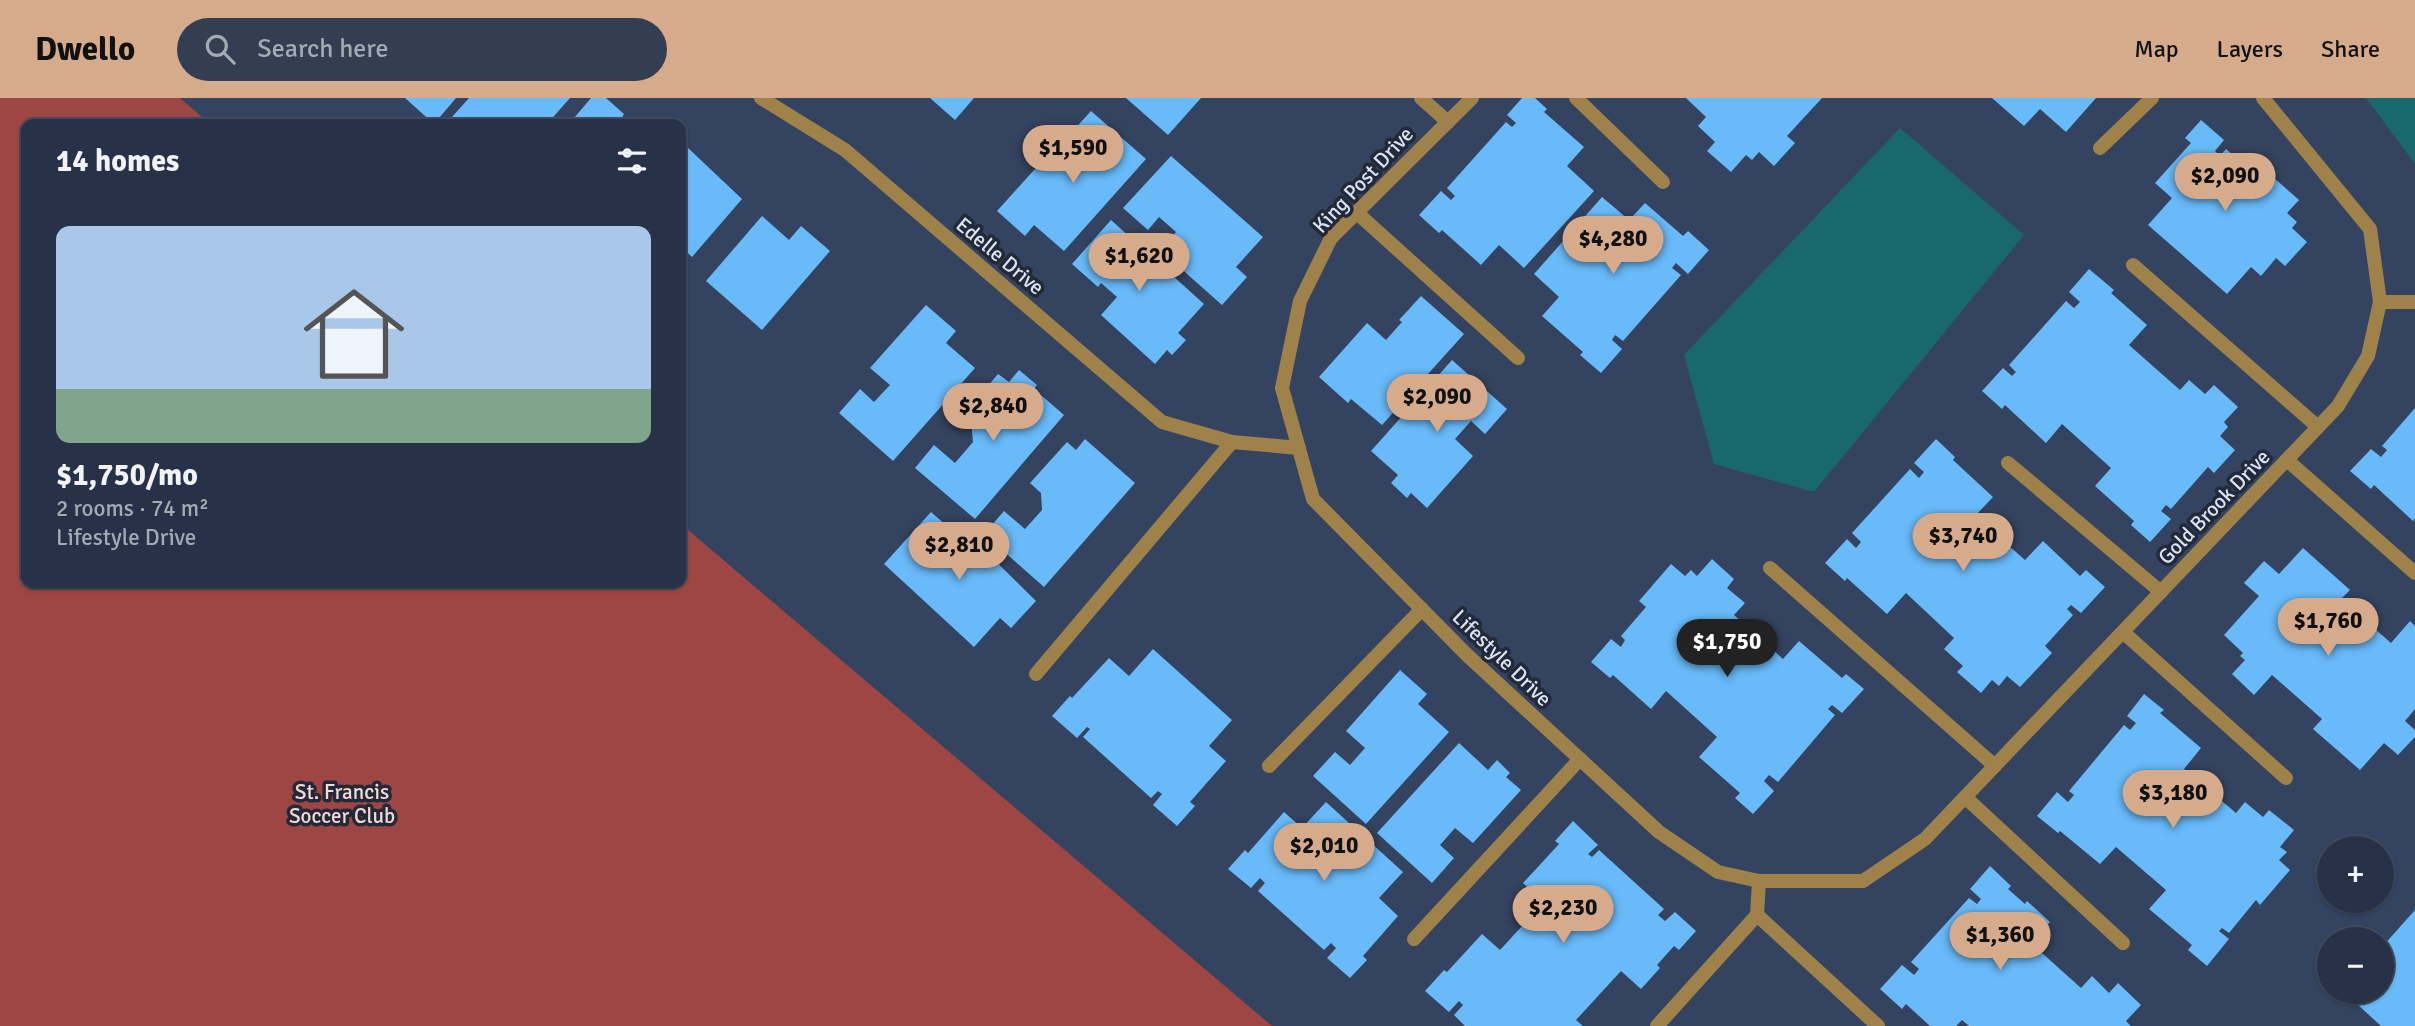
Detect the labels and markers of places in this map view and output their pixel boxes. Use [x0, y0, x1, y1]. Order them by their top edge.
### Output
pin: $1,590 [1016, 126, 1130, 185]
pin: $2,090 [2168, 153, 2282, 213]
pin: $4,280 [1556, 216, 1670, 276]
pin: $1,620 [1082, 234, 1196, 293]
pin: $2,090 [1380, 374, 1494, 434]
pin: $2,840 [936, 384, 1050, 443]
pin: $3,740 [1906, 514, 2020, 573]
pin: $2,810 [902, 522, 1016, 582]
pin: $1,760 [2271, 598, 2385, 658]
pin: $1,750 [1670, 620, 1784, 679]
pin: $3,180 [2116, 770, 2230, 830]
pin: $2,010 [1267, 824, 1381, 883]
pin: $2,230 [1506, 886, 1620, 945]
pin: $1,360 [1943, 912, 2057, 972]

